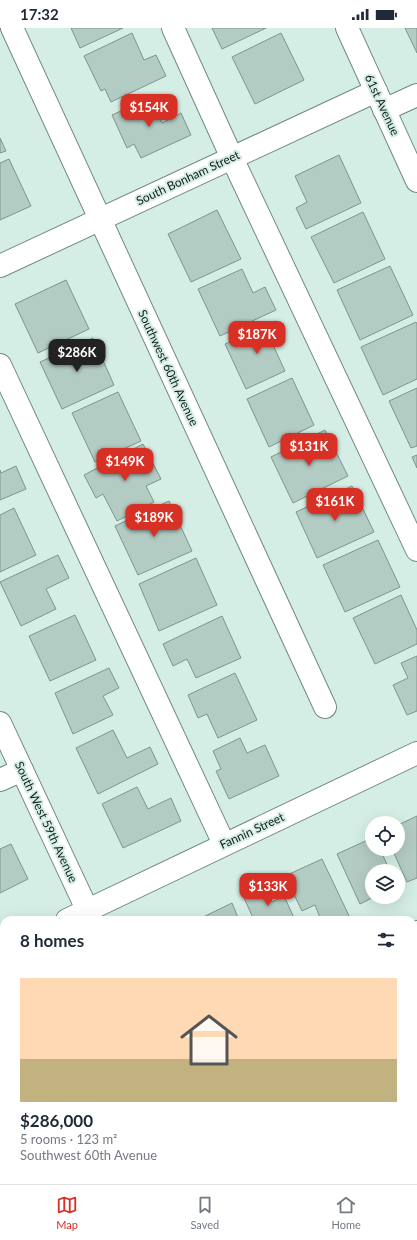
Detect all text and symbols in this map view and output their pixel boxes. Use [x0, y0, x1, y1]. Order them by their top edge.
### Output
text: 17:32 [20, 5, 59, 23]
street label: 61st Avenue [362, 72, 403, 138]
pin: $154K [121, 94, 177, 128]
text: $154K [129, 99, 169, 115]
street label: South Bonham Street [134, 147, 243, 208]
street label: Southwest 60th Avenue [135, 307, 202, 428]
pin: $187K [229, 321, 285, 355]
text: $187K [237, 326, 277, 342]
pin: $286K [49, 339, 105, 373]
text: $286K [57, 344, 97, 360]
pin: $131K [281, 433, 337, 467]
text: $131K [289, 438, 329, 454]
pin: $149K [97, 448, 153, 482]
text: $149K [105, 453, 145, 469]
pin: $161K [307, 488, 363, 522]
text: $161K [315, 493, 355, 509]
pin: $189K [126, 504, 182, 538]
text: $189K [134, 509, 174, 525]
street label: South West 59th Avenue [12, 759, 81, 885]
street label: Fannin Street [217, 809, 287, 852]
map controls [365, 816, 405, 904]
button: locate [365, 816, 405, 856]
button: layers [365, 864, 405, 904]
pin: $133K [240, 873, 296, 907]
text: $133K [248, 878, 288, 894]
icon: filters [375, 929, 397, 951]
text: 8 homes [20, 930, 84, 951]
icon: home [173, 1004, 245, 1076]
text: $286,000 [20, 1110, 93, 1131]
text: 5 rooms · 123 m² [20, 1131, 117, 1147]
text: Southwest 60th Avenue [20, 1147, 157, 1163]
tab: Map [56, 1194, 78, 1231]
tab: Saved [190, 1194, 219, 1231]
tab: Home [332, 1194, 361, 1231]

